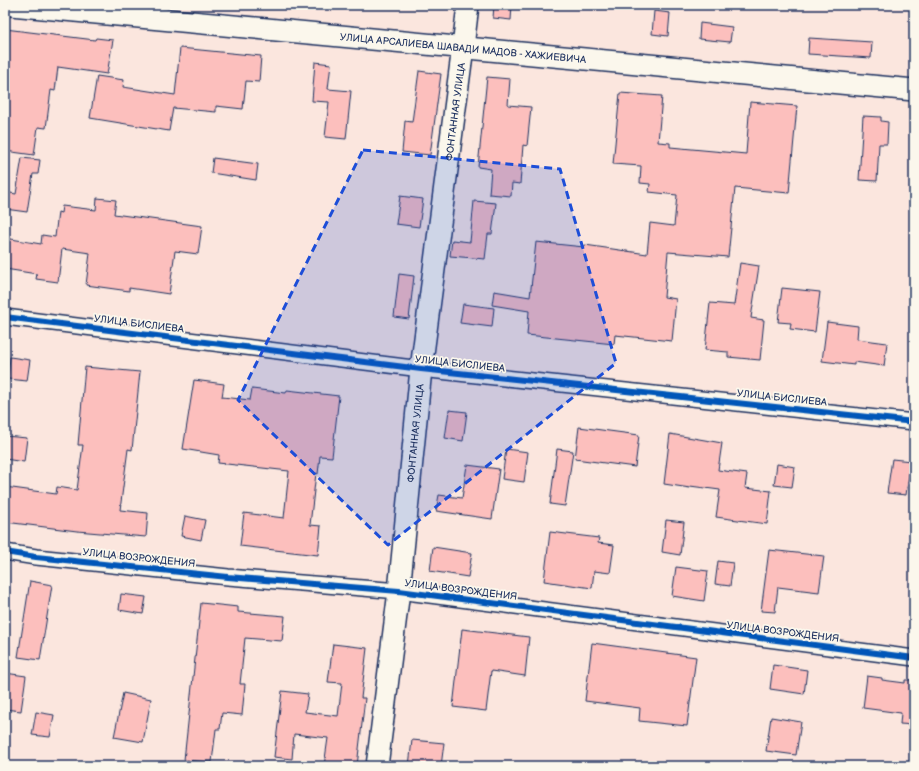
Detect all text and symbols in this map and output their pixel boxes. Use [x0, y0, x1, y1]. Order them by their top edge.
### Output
street label: УЛИЦА АРСАЛИЕВА ШАВАДИ МАДОВ - ХАЖИЕВИЧА [339, 31, 588, 66]
street label: ФОНТАННАЯ УЛИЦА [443, 61, 468, 162]
street label: УЛИЦА БИСЛИЕВА [93, 313, 185, 336]
street label: УЛИЦА БИСЛИЕВА [414, 353, 506, 375]
street label: ФОНТАННАЯ УЛИЦА [405, 383, 427, 483]
street label: УЛИЦА БИСЛИЕВА [736, 387, 828, 409]
street label: УЛИЦА ВОЗРОЖДЕНИЯ [82, 546, 196, 570]
street label: УЛИЦА ВОЗРОЖДЕНИЯ [404, 577, 518, 603]
street label: УЛИЦА ВОЗРОЖДЕНИЯ [726, 619, 840, 645]

